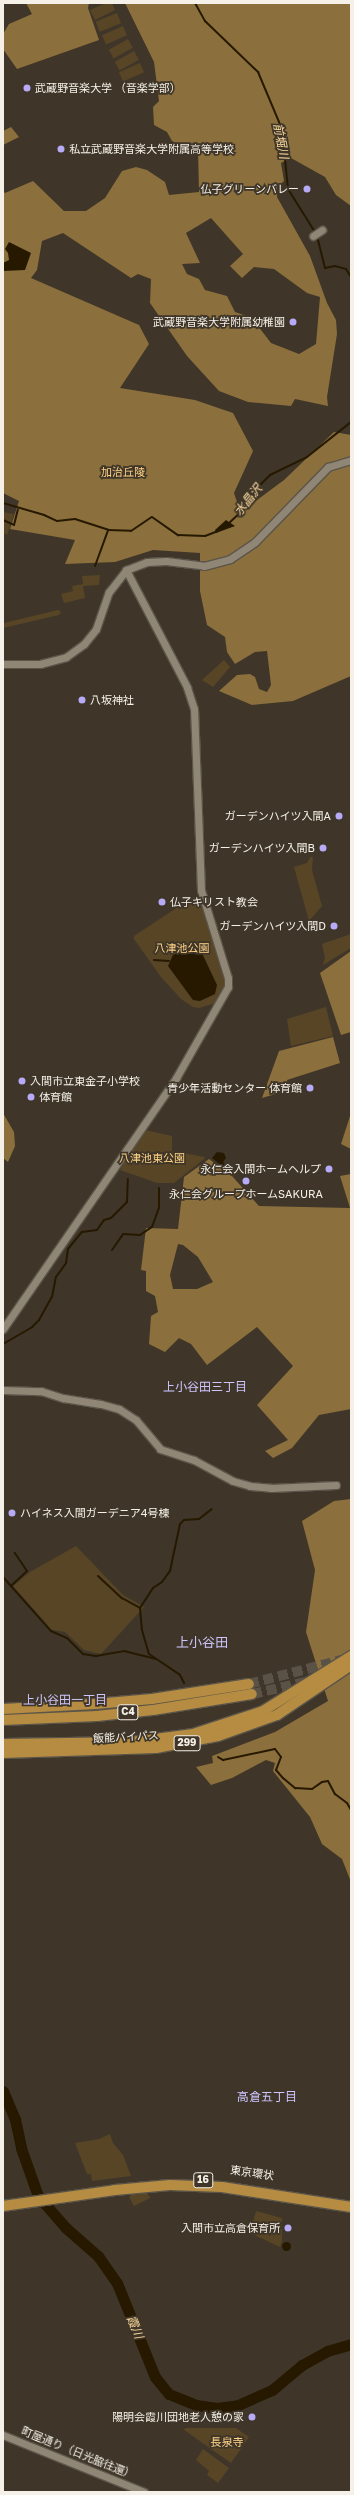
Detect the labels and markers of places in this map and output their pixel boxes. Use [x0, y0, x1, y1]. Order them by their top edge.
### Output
place label: 武蔵野音楽大学 （音楽学部） [35, 81, 181, 95]
marker: 武蔵野音楽大学 （音楽学部） [22, 83, 32, 93]
place label: 私立武蔵野音楽大学附属高等学校 [69, 142, 234, 156]
marker: 私立武蔵野音楽大学附属高等学校 [56, 144, 66, 154]
place label: 仏子グリーンバレー [200, 182, 299, 196]
marker: 仏子グリーンバレー [302, 184, 312, 194]
place label: 武蔵野音楽大学附属幼稚園 [153, 315, 285, 329]
marker: 武蔵野音楽大学附属幼稚園 [288, 317, 298, 327]
place label: 八坂神社 [90, 693, 134, 707]
marker: 八坂神社 [77, 695, 87, 705]
place label: ガーデンハイツ入間A [225, 809, 331, 823]
marker: ガーデンハイツ入間A [334, 811, 344, 821]
place label: ガーデンハイツ入間B [209, 841, 315, 855]
marker: ガーデンハイツ入間B [318, 843, 328, 853]
place label: 仏子キリスト教会 [170, 895, 258, 909]
marker: 仏子キリスト教会 [157, 897, 167, 907]
place label: ガーデンハイツ入間D [219, 919, 326, 933]
marker: ガーデンハイツ入間D [329, 921, 339, 931]
place label: 入間市立東金子小学校 [30, 1074, 140, 1088]
marker: 入間市立東金子小学校 [17, 1076, 27, 1086]
place label: 青少年活動センター 体育館 [167, 1081, 302, 1095]
marker: 青少年活動センター 体育館 [305, 1083, 315, 1093]
place label: 体育館 [39, 1090, 72, 1104]
marker: 体育館 [26, 1092, 36, 1102]
place label: 永仁会入間ホームヘルプ [200, 1162, 321, 1176]
marker: 永仁会入間ホームヘルプ [324, 1164, 334, 1174]
marker: 永仁会グループホームSAKURA [241, 1176, 251, 1186]
place label: 永仁会グループホームSAKURA [169, 1187, 323, 1201]
place label: ハイネス入間ガーデニア4号棟 [20, 1506, 170, 1520]
marker: ハイネス入間ガーデニア4号棟 [7, 1508, 17, 1518]
place label: 入間市立高倉保育所 [181, 2221, 280, 2235]
marker: 入間市立高倉保育所 [283, 2223, 293, 2233]
place label: 陽明会霞川団地老人憩の家 [112, 2410, 244, 2424]
marker: 陽明会霞川団地老人憩の家 [247, 2412, 257, 2422]

